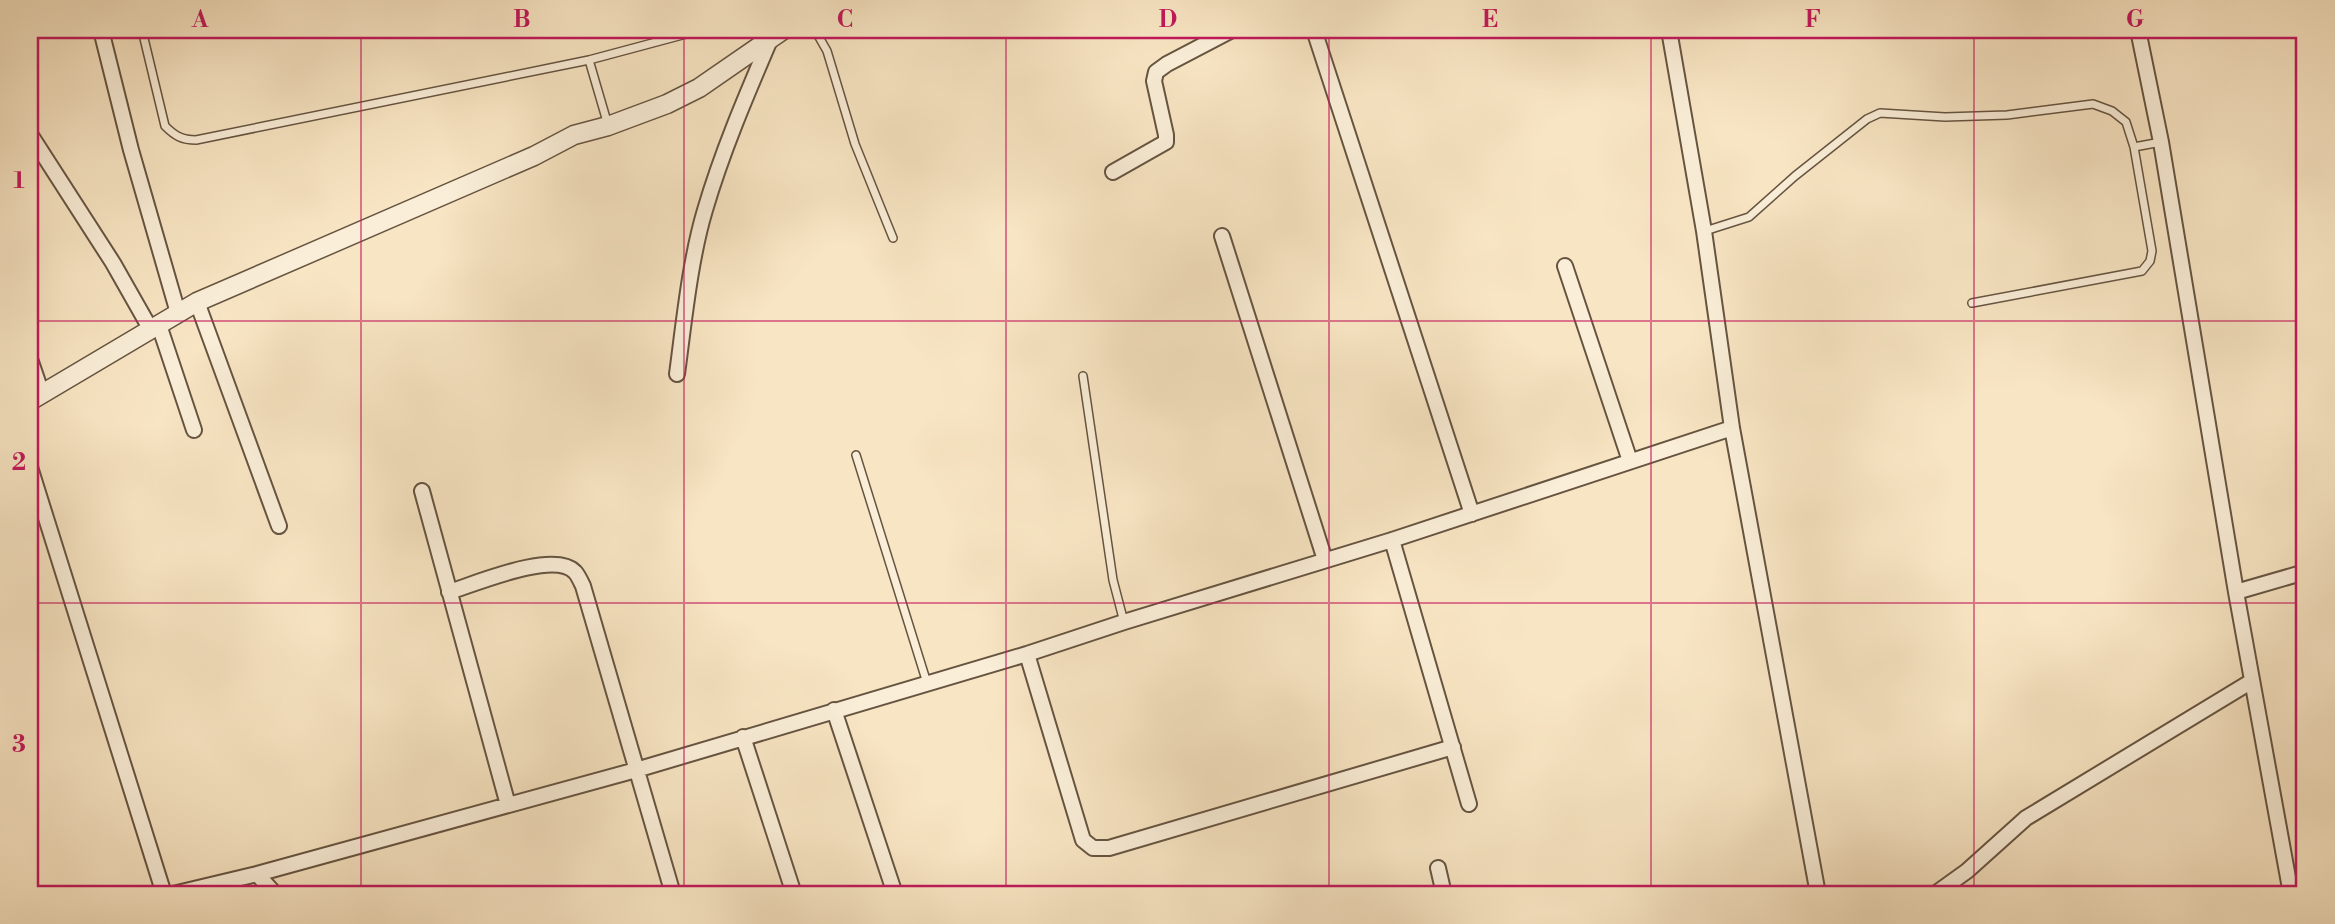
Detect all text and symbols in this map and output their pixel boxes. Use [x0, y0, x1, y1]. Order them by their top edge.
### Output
text: A [191, 6, 209, 34]
text: B [513, 6, 531, 34]
text: C [837, 6, 853, 34]
text: D [1159, 6, 1177, 34]
text: E [1482, 6, 1498, 34]
text: F [1805, 6, 1821, 34]
text: G [2126, 6, 2144, 34]
text: 1 [13, 167, 25, 195]
text: 2 [12, 449, 26, 477]
text: 3 [12, 731, 26, 759]

